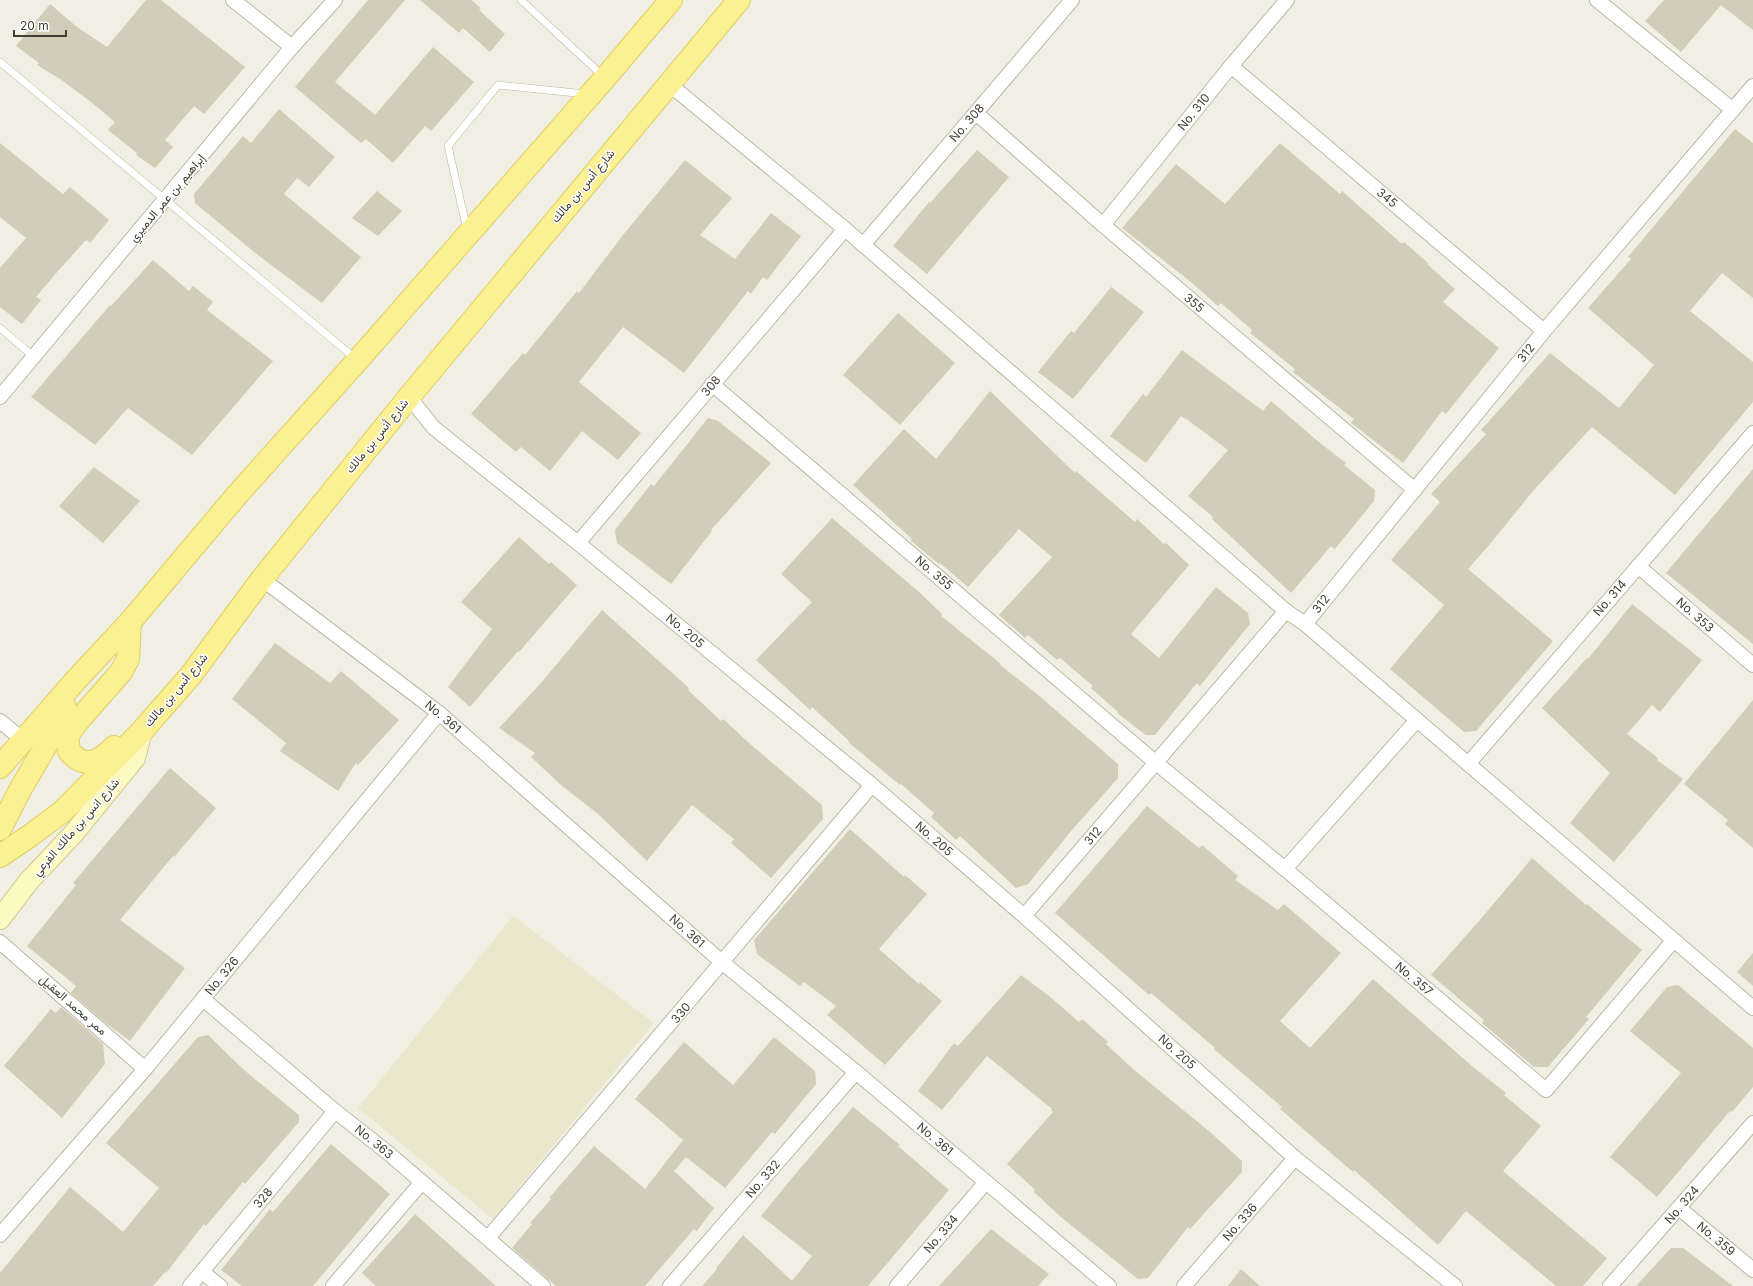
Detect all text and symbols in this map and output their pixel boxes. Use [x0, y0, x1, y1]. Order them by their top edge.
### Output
scale bar [14, 12, 66, 38]
text: 20 m [20, 18, 49, 33]
street label: No. 310 [1174, 90, 1213, 133]
street label: No. 308 [946, 101, 987, 145]
street label: شارع أنس بن مالك [547, 146, 619, 227]
street label: إبراهيم بن عمر الدميري [125, 150, 210, 247]
street label: 345 [1374, 185, 1401, 211]
street label: 355 [1181, 290, 1208, 315]
street label: 312 [1514, 340, 1538, 365]
street label: 308 [698, 372, 724, 399]
street label: شارع أنس بن مالك [342, 395, 413, 477]
street label: No. 355 [912, 552, 956, 593]
street label: No. 314 [1590, 576, 1630, 619]
street label: 312 [1309, 591, 1333, 616]
street label: No. 353 [1673, 594, 1717, 635]
street label: No. 205 [663, 610, 707, 651]
street label: شارع أنس بن مالك [140, 650, 212, 731]
street label: No. 361 [422, 697, 465, 736]
street label: شارع انس بن مالك الفرعي [29, 775, 124, 881]
street label: No. 205 [912, 818, 956, 859]
street label: 312 [1081, 823, 1105, 848]
street label: No. 361 [666, 911, 708, 951]
street label: No. 326 [202, 953, 242, 998]
street label: No. 357 [1392, 959, 1436, 999]
street label: ممر محمد العقيل [36, 971, 110, 1039]
street label: 330 [668, 999, 694, 1026]
street label: No. 205 [1155, 1031, 1199, 1072]
street label: No. 361 [914, 1119, 957, 1158]
street label: No. 363 [352, 1122, 397, 1162]
street label: No. 332 [742, 1157, 783, 1201]
street label: No. 324 [1661, 1182, 1702, 1227]
street label: 328 [250, 1184, 275, 1211]
street label: No. 336 [1219, 1200, 1260, 1244]
street label: No. 334 [920, 1211, 961, 1256]
street label: No. 359 [1694, 1218, 1738, 1259]

